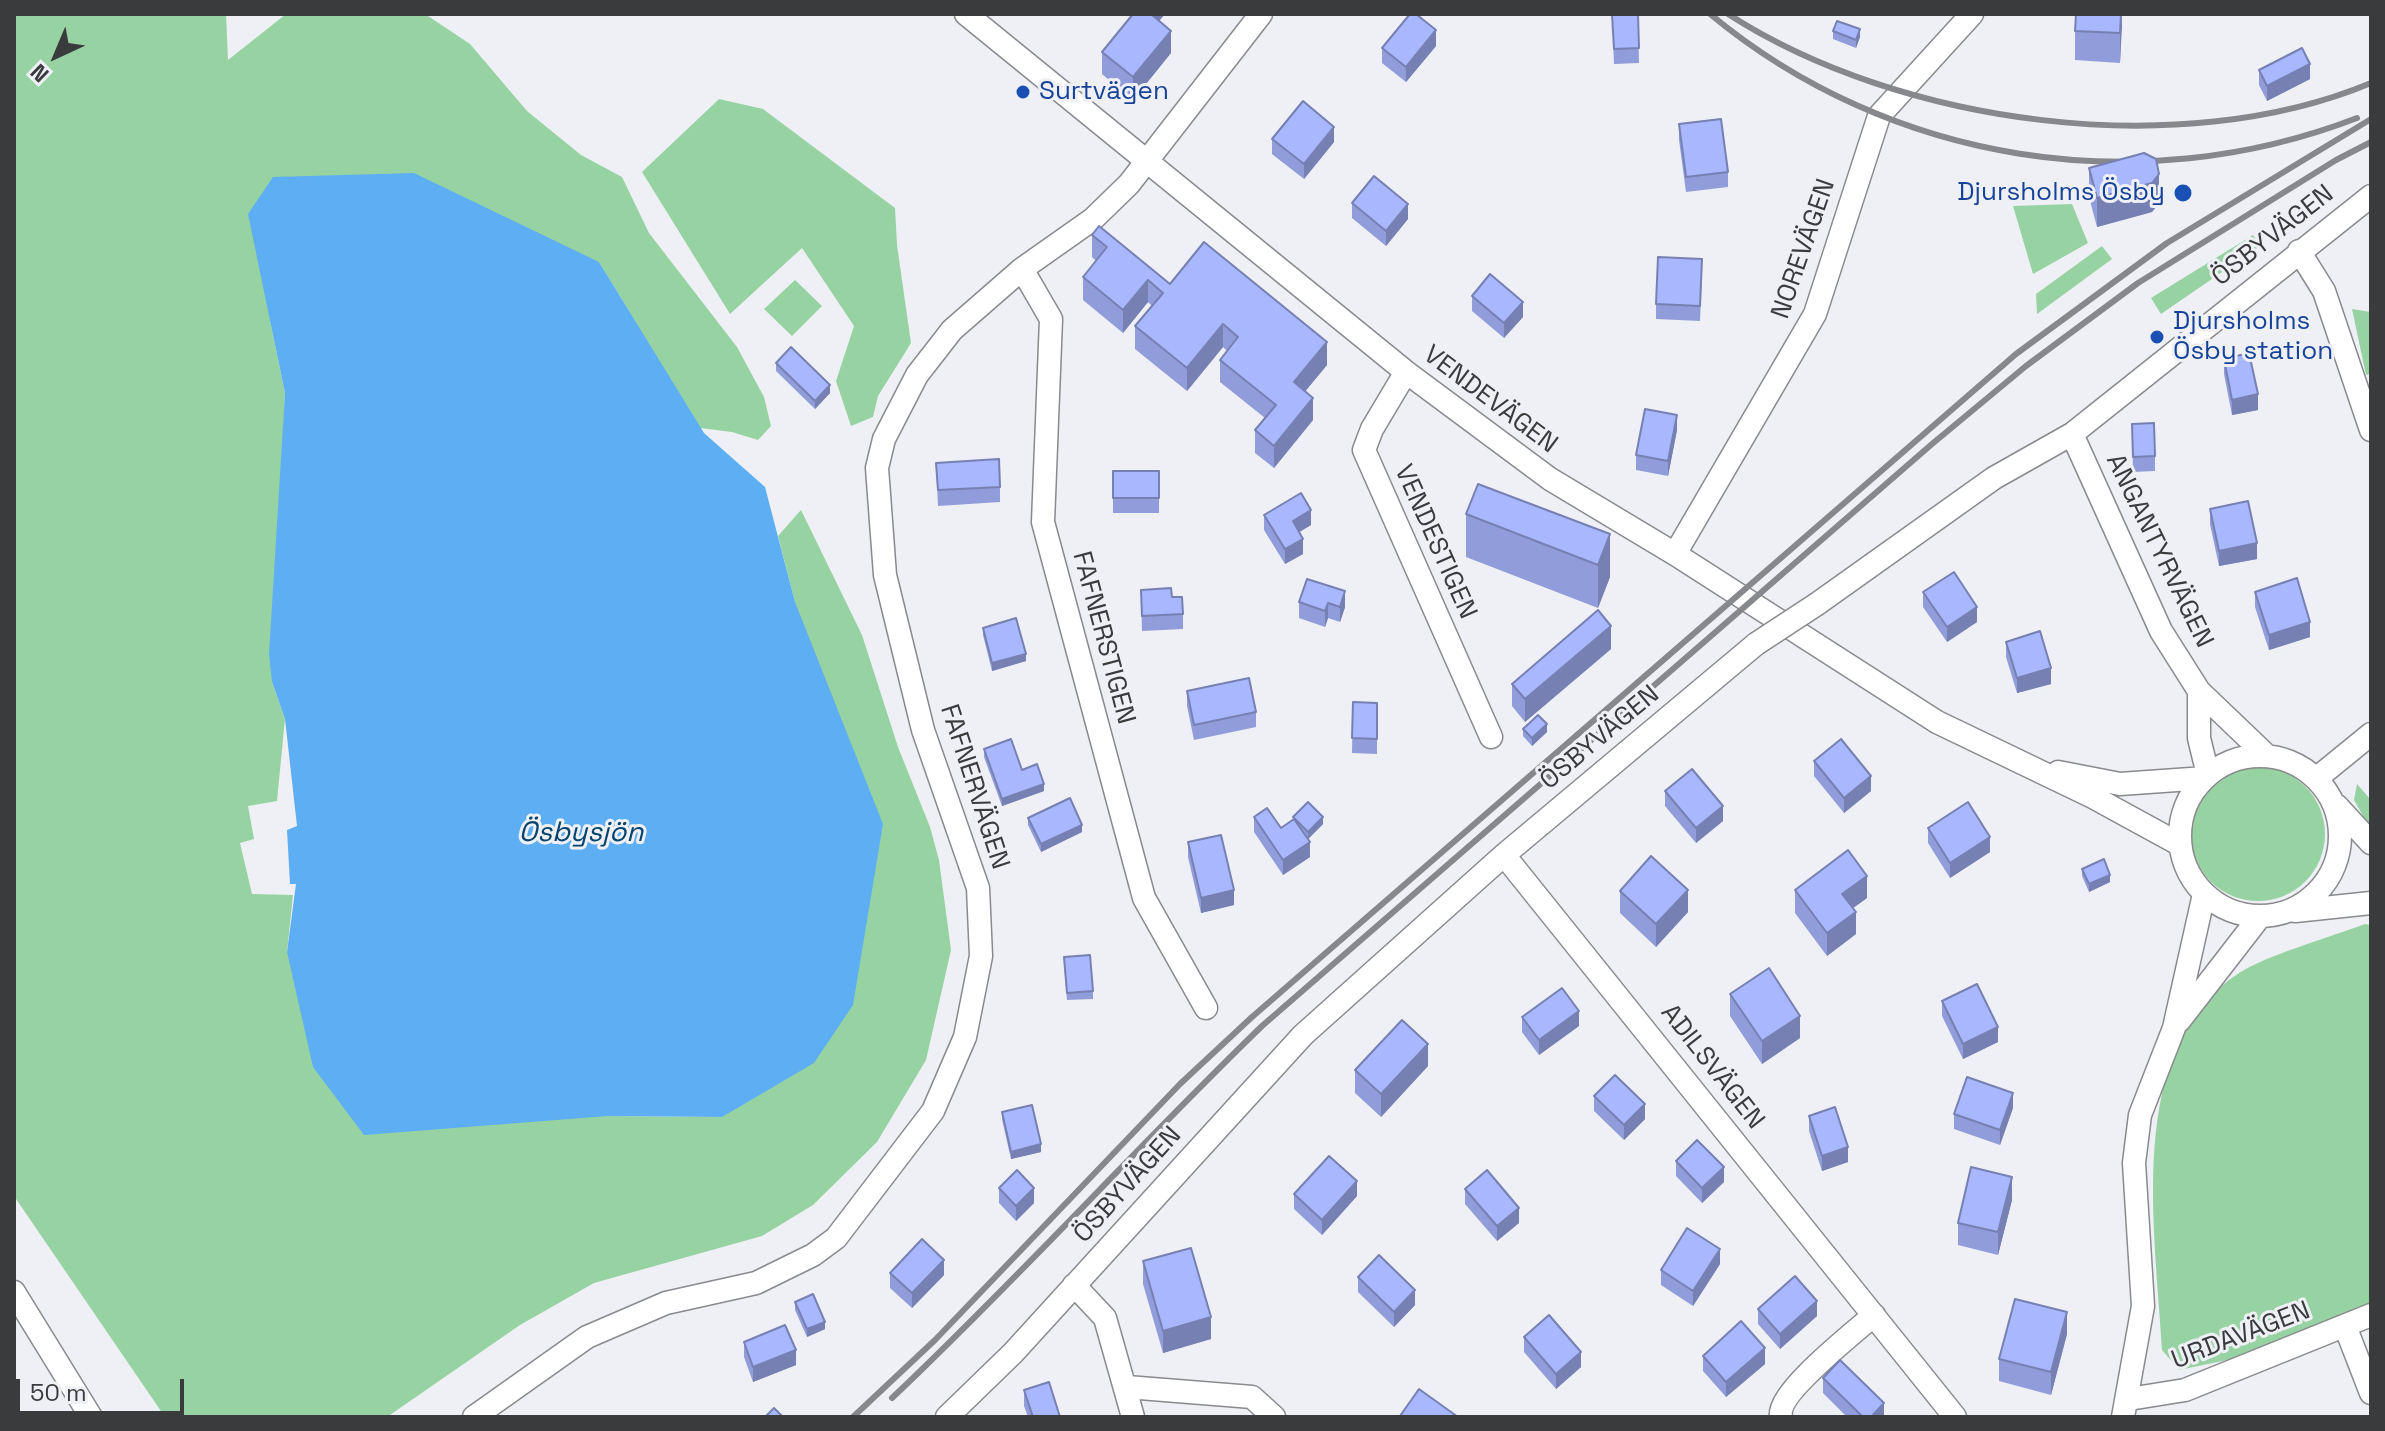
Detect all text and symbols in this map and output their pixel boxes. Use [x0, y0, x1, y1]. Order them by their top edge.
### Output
north arrow [16, 16, 96, 96]
text: N [24, 58, 54, 88]
place label: Surtvägen [1039, 76, 1169, 108]
marker: Surtvägen [1014, 83, 1032, 101]
street label: NOREVÄGEN [1766, 175, 1842, 323]
place label: Djursholms Ösby [1957, 177, 2165, 209]
street label: ÖSBYVÄGEN [2206, 179, 2340, 293]
marker: Djursholms Ösby [2172, 182, 2194, 204]
place label: Djursholms Ösby station [2173, 306, 2333, 368]
marker: Djursholms Ösby station [2148, 328, 2166, 346]
street label: VENDEVÄGEN [1417, 339, 1563, 461]
street label: ANGANTYRVÄGEN [2099, 449, 2219, 653]
street label: VENDESTIGEN [1387, 460, 1483, 624]
street label: FAFNERSTIGEN [1065, 548, 1141, 728]
street label: ÖSBYVÄGEN [1534, 679, 1666, 797]
street label: FAFNERVÄGEN [933, 701, 1015, 873]
water label: Ösbysjön [519, 816, 643, 850]
street label: ADILSVÄGEN [1654, 998, 1770, 1136]
street label: ÖSBYVÄGEN [1068, 1120, 1188, 1250]
street label: URDAVÄGEN [2167, 1295, 2315, 1377]
scale bar [20, 1363, 188, 1413]
text: 50 m [30, 1377, 87, 1408]

